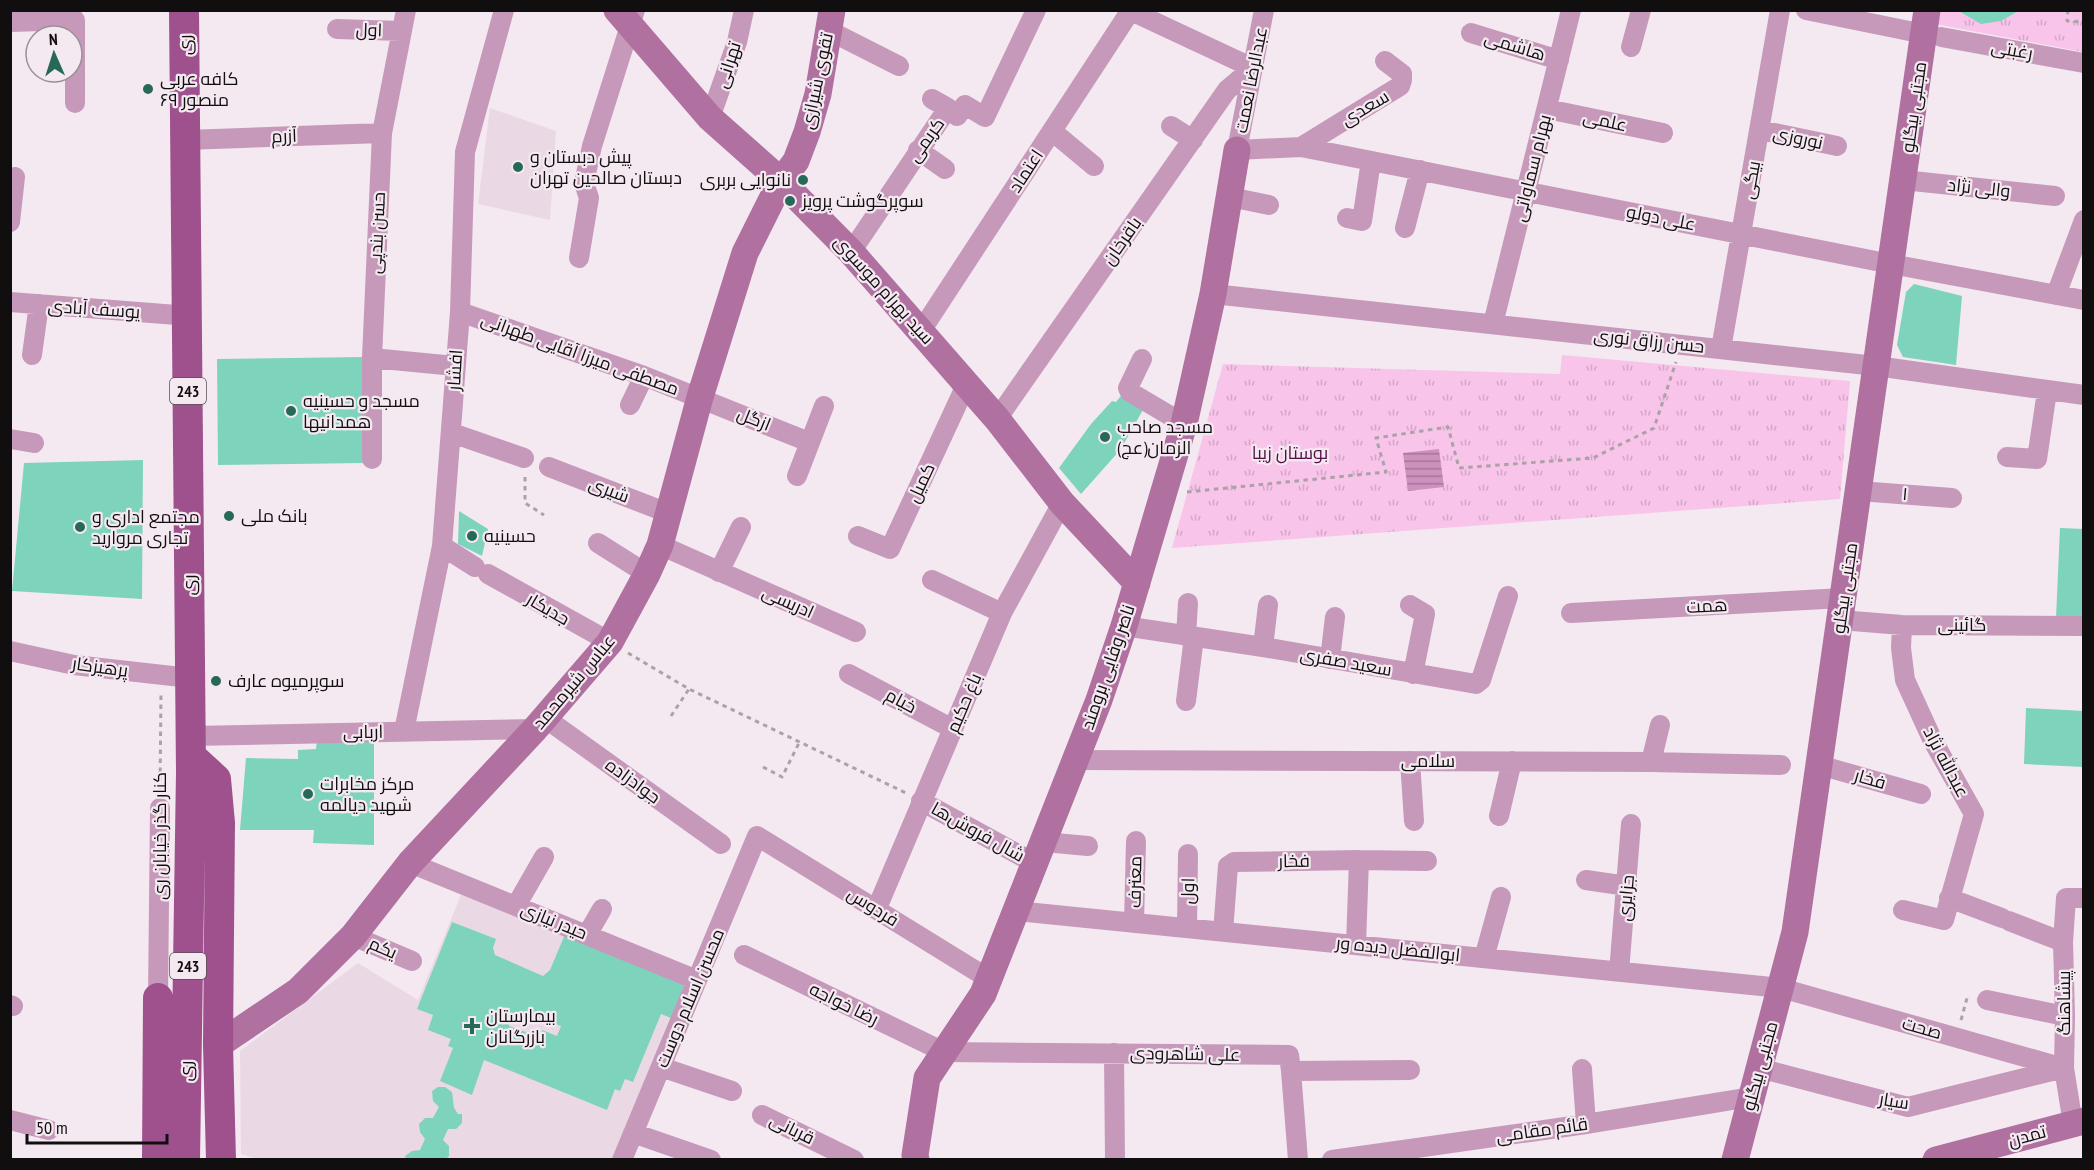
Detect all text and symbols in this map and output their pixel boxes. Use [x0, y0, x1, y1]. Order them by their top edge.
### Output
street label: اول [355, 18, 383, 41]
north arrow [24, 24, 84, 84]
street label: عبدالرضا نعمت [1229, 25, 1272, 135]
street label: هاشمی [1482, 25, 1548, 66]
text: N [48, 29, 58, 49]
street label: تقوی شیرازی [795, 30, 838, 131]
street label: ری [173, 34, 196, 56]
street label: رغبتی [1989, 35, 2035, 64]
street label: تهرانی [709, 38, 746, 91]
street label: مجتبی بیگلو [1896, 60, 1931, 154]
place label: کافه عربی منصور ۶۹ [160, 67, 238, 111]
marker: کافه عربی منصور ۶۹ [141, 82, 155, 96]
street label: سعدی [1336, 84, 1393, 131]
street label: علمی [1581, 105, 1629, 136]
street label: بهرام سماواتی [1507, 112, 1557, 224]
street label: کریمی [902, 113, 949, 167]
street label: نوروزی [1771, 121, 1825, 154]
street label: آزرم [271, 124, 297, 148]
place label: پیش دبستان و دبستان صالحین تهران [530, 145, 682, 189]
street label: اعتماد [1003, 145, 1048, 197]
street label: بیگی [1736, 159, 1765, 201]
marker: پیش دبستان و دبستان صالحین تهران [511, 160, 525, 174]
place label: نانوایی بربری [700, 168, 791, 191]
marker: نانوایی بربری [796, 173, 810, 187]
street label: والی نژاد [1946, 173, 2012, 202]
place label: سوپرگوشت پرویز [801, 189, 924, 213]
street label: حسن بندپی [363, 191, 391, 275]
marker: سوپرگوشت پرویز [783, 194, 797, 208]
street label: علی دولو [1625, 200, 1698, 235]
street label: باقرخان [1097, 212, 1146, 269]
street label: سید بهرام موسوی [829, 230, 939, 350]
street label: یوسف آبادی [47, 294, 141, 323]
street label: مصطفی میرزا آقایی طهرانی [478, 307, 682, 400]
street label: حسن رزاق نوری [1592, 323, 1706, 359]
street label: افشار [442, 349, 467, 392]
road number: 243 [170, 378, 206, 404]
place label: مسجد و حسینیه همدانیها [303, 389, 420, 433]
street label: ازگل [734, 401, 774, 436]
marker: مسجد و حسینیه همدانیها [284, 404, 298, 418]
place label: مسجد صاحب الزمان(عج) [1117, 415, 1213, 460]
marker: مسجد صاحب الزمان(عج) [1098, 430, 1112, 444]
park label: بوستان زیبا [1252, 441, 1328, 464]
street label: کمیل [901, 459, 940, 506]
street label: شیری [586, 471, 633, 508]
street label: ۱ [1901, 482, 1909, 505]
place label: بانک ملی [241, 504, 307, 527]
place label: مجتمع اداری و تجاری مروارید [92, 505, 200, 549]
marker: بانک ملی [222, 509, 236, 523]
marker: مجتمع اداری و تجاری مروارید [73, 520, 87, 534]
place label: حسینیه [484, 524, 536, 547]
marker: حسینیه [465, 529, 479, 543]
street label: مجتبی بیگلو [1827, 541, 1862, 635]
street label: ری [177, 575, 200, 595]
street label: ادریسی [759, 580, 818, 623]
street label: جدیکار [522, 587, 574, 630]
street label: همت [1686, 593, 1728, 618]
street label: ناصر وفایی برومند [1075, 601, 1140, 732]
street label: گائینی [1938, 613, 1986, 636]
street label: عباس شیرمحمد [527, 630, 620, 734]
street label: سعید صفری [1298, 642, 1394, 681]
street label: پرهیزکار [69, 651, 130, 683]
place label: سوپرمیوه عارف [228, 669, 344, 693]
street label: باغ حکیم [941, 669, 987, 737]
marker: سوپرمیوه عارف [209, 674, 223, 688]
street label: خیام [881, 683, 921, 719]
street label: اربابی [343, 720, 383, 743]
street label: عبدالله نژاد [1918, 722, 1975, 801]
street label: سلامی [1401, 749, 1455, 772]
street label: جوادزاده [601, 753, 665, 808]
street label: فخار [1851, 763, 1889, 794]
street label: کنار گذر خیابان ری [148, 772, 171, 900]
place label: مرکز مخابرات شهید دیالمه [320, 772, 414, 816]
marker: مرکز مخابرات شهید دیالمه [301, 787, 315, 801]
street label: شال فروش‌ها [927, 796, 1029, 867]
street label: فخار [1277, 849, 1310, 872]
street label: معترف [1123, 856, 1146, 908]
street label: جزایری [1612, 874, 1639, 922]
street label: اول [1176, 877, 1199, 905]
street label: فردوس [843, 882, 903, 931]
street label: حیدر نیازی [518, 897, 591, 944]
street label: محسن اسلام دوست [650, 925, 730, 1071]
street label: ابوالفضل دیده ور [1334, 930, 1461, 966]
street label: یکم [365, 931, 401, 965]
road number: 243 [170, 953, 206, 979]
street label: پیشاهنگ [2052, 970, 2076, 1036]
street label: رضا خواجه [806, 977, 883, 1030]
place label: بیمارستان بازرگانان [486, 1004, 556, 1048]
street label: صحت [1900, 1011, 1945, 1044]
marker: بیمارستان بازرگانان [463, 1017, 481, 1035]
street label: مجتبی بیگلو [1737, 1019, 1782, 1113]
street label: علی شاهرودی [1130, 1041, 1240, 1066]
street label: ری [174, 1060, 197, 1082]
street label: سیار [1876, 1087, 1911, 1114]
scale bar [27, 1107, 166, 1145]
street label: قربانی [766, 1108, 818, 1149]
street label: قائم مقامی [1494, 1112, 1590, 1148]
text: 50 m [36, 1116, 68, 1139]
street label: تمدن [2005, 1119, 2049, 1152]

